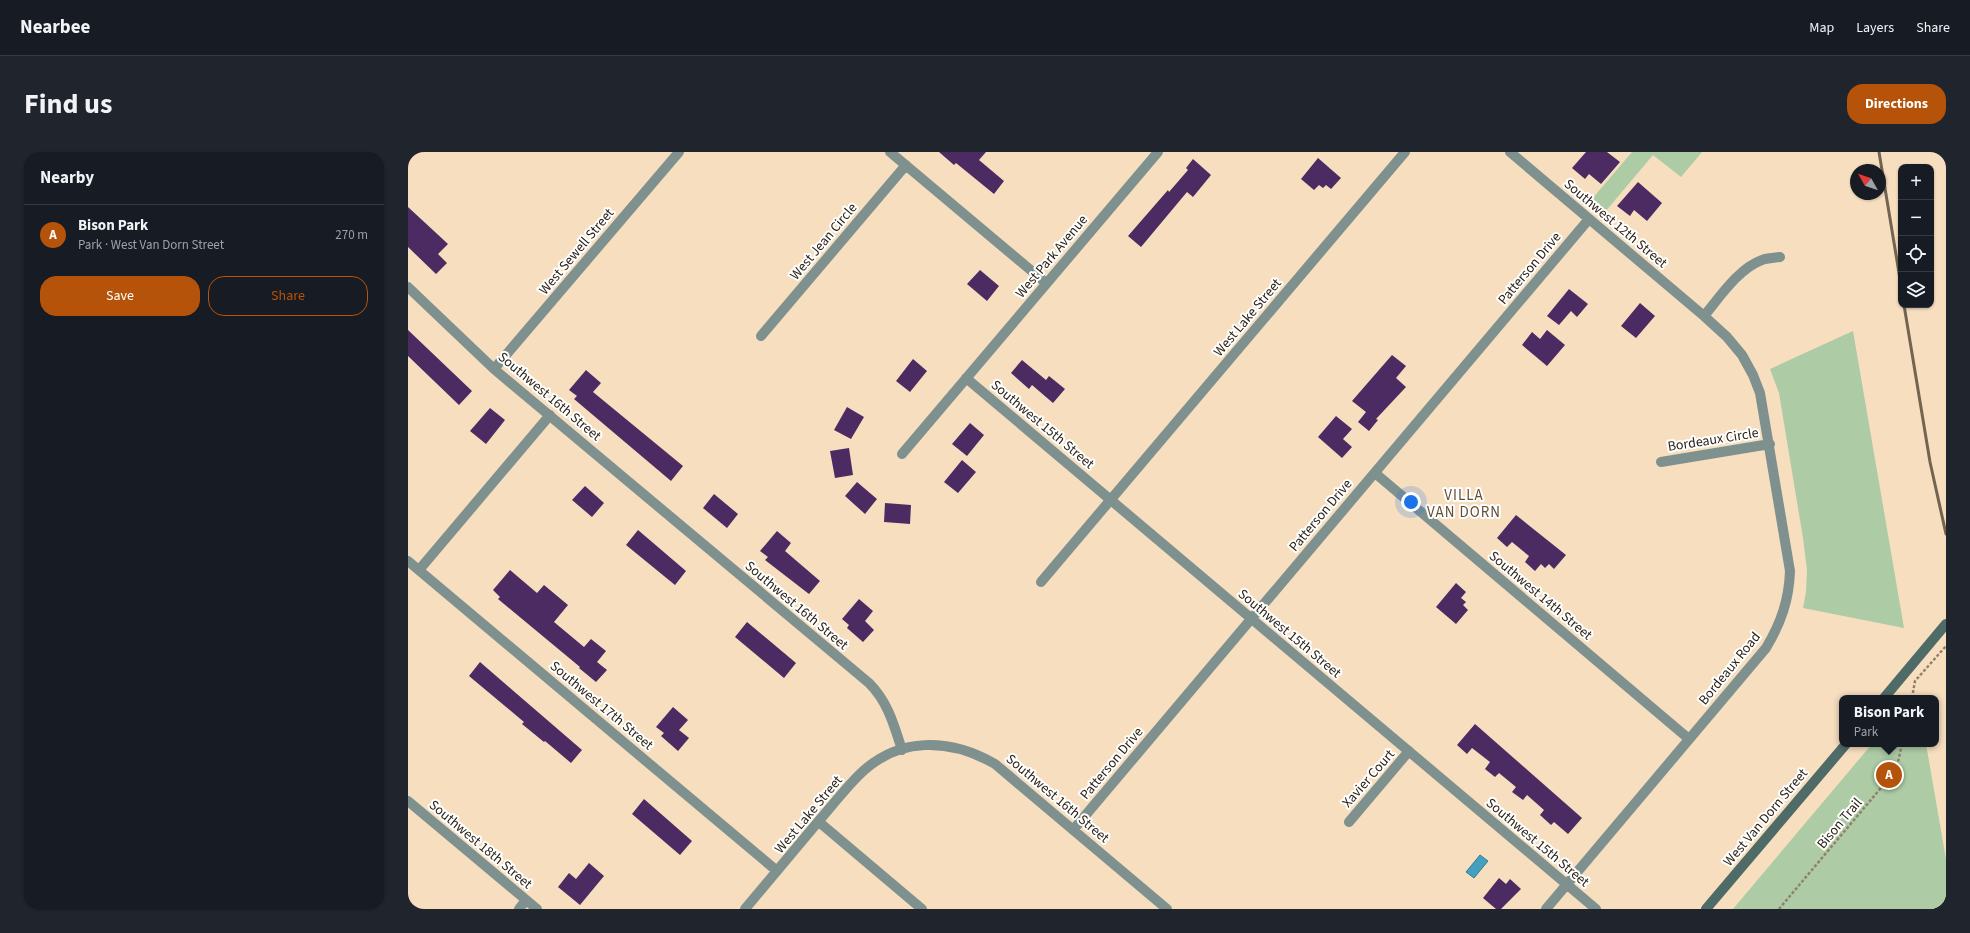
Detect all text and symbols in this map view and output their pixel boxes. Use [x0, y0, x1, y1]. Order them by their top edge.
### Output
text: Nearbee [20, 14, 90, 41]
text: Map [1809, 18, 1834, 38]
text: Layers [1856, 18, 1894, 38]
text: Share [1916, 18, 1950, 38]
text: Find us [24, 84, 112, 124]
button: Directions [1847, 84, 1946, 124]
north arrow [1850, 164, 1886, 200]
map controls [1898, 164, 1934, 308]
button: + [1898, 164, 1934, 200]
text: Nearby [40, 166, 94, 190]
street label: Southwest 12th Street [1559, 175, 1671, 273]
street label: West Jean Circle [786, 199, 862, 284]
button: − [1898, 200, 1934, 236]
street label: West Sewell Street [535, 204, 619, 299]
street label: West Park Avenue [1011, 211, 1093, 303]
text: Bison Park [78, 215, 148, 236]
text: A [49, 226, 57, 244]
text: 270 m [335, 226, 368, 244]
street label: Patterson Drive [1493, 228, 1566, 309]
text: Park · West Van Dorn Street [78, 236, 224, 254]
button: locate [1898, 236, 1934, 272]
button: layers [1898, 272, 1934, 308]
street label: West Lake Street [1209, 274, 1287, 361]
button: Save [40, 276, 200, 316]
button: Share [208, 276, 368, 316]
street label: Southwest 16th Street [493, 348, 605, 446]
street label: Southwest 15th Street [986, 376, 1098, 474]
street label: Bordeaux Circle [1666, 423, 1760, 457]
street label: Patterson Drive [1284, 475, 1357, 556]
district label: VILLA VAN DORN [1427, 485, 1501, 523]
your location [1401, 492, 1421, 512]
street label: Southwest 14th Street [1484, 547, 1596, 645]
street label: Southwest 16th Street [740, 557, 852, 655]
street label: Southwest 15th Street [1233, 585, 1345, 683]
street label: Bordeaux Road [1694, 628, 1765, 709]
street label: Southwest 17th Street [545, 657, 657, 755]
popup [1839, 695, 1939, 747]
text: Bison Park [1854, 702, 1924, 723]
street label: Patterson Drive [1075, 723, 1148, 804]
text: Park [1854, 723, 1878, 741]
street label: Xavier Court [1338, 745, 1400, 812]
street label: Southwest 16th Street [1001, 750, 1113, 848]
pin: A [1876, 760, 1902, 790]
street label: West Van Dorn Street [1719, 764, 1813, 871]
street label: West Lake Street [770, 771, 848, 858]
street label: Southwest 15th Street [1481, 794, 1593, 892]
street label: Bison Trail [1812, 794, 1867, 853]
street label: Southwest 18th Street [424, 796, 536, 894]

